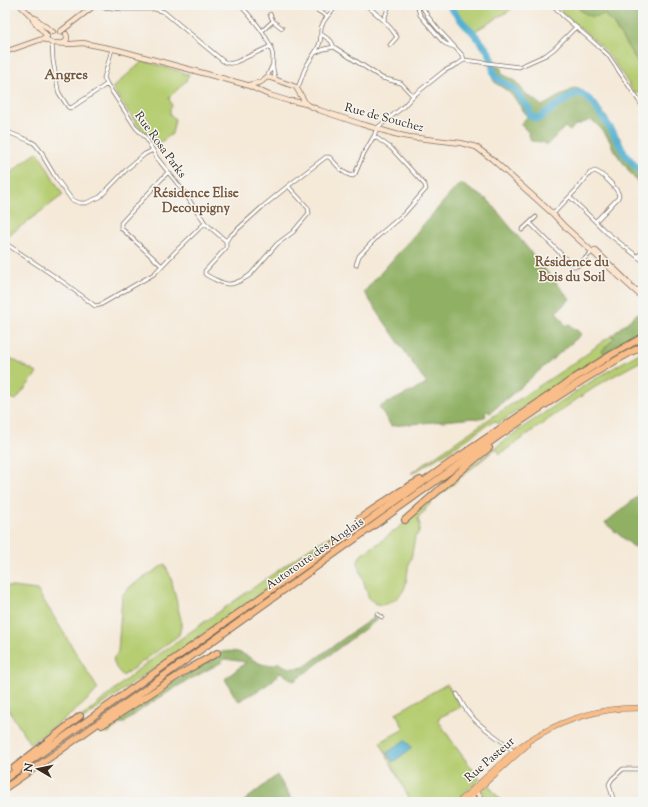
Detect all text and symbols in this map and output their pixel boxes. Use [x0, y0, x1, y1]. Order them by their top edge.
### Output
district label: Angres [44, 66, 88, 86]
street label: Rue de Souchez [342, 99, 426, 137]
street label: Rue Rosa Parks [130, 108, 191, 182]
district label: Résidence Elise Decoupigny [153, 185, 239, 218]
district label: Résidence du Bois du Soil [535, 254, 610, 287]
street label: Autoroute des Anglais [262, 513, 368, 595]
street label: Rue Pasteur [461, 733, 519, 787]
north arrow [18, 749, 58, 789]
text: N [20, 762, 38, 774]

